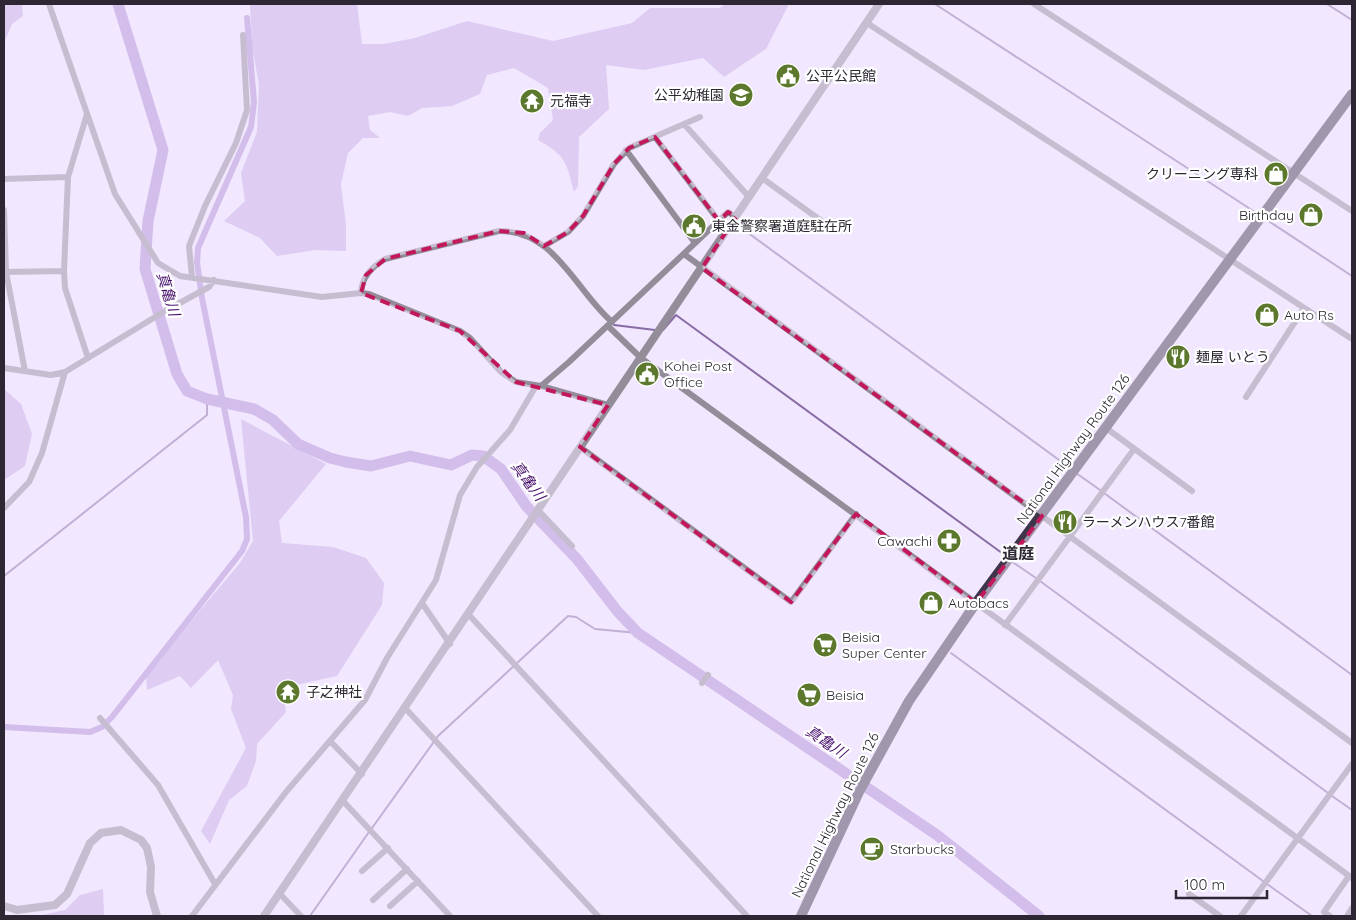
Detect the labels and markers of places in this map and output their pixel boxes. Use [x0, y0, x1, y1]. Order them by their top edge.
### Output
public building icon: 公平公民館 [775, 63, 801, 89]
place label: 公平公民館 [806, 67, 876, 85]
school or university icon: 公平幼稚園 [728, 82, 754, 108]
place label: 公平幼稚園 [654, 86, 724, 104]
temple icon: 元福寺 [519, 88, 545, 114]
place label: 元福寺 [550, 92, 592, 110]
shop icon: クリーニング専科 [1263, 161, 1289, 187]
place label: クリーニング専科 [1146, 165, 1258, 183]
shop icon: Birthday [1298, 202, 1324, 228]
place label: Birthday [1239, 206, 1294, 224]
public building icon: 東金警察署道庭駐在所 [681, 213, 707, 239]
place label: 東金警察署道庭駐在所 [712, 217, 852, 235]
shop icon: Auto Rs [1254, 302, 1280, 328]
place label: Auto Rs [1284, 306, 1334, 324]
restaurant icon: 麺屋 いとう [1165, 344, 1191, 370]
place label: 麺屋 いとう [1196, 348, 1270, 366]
place label: Kohei Post Office [664, 357, 733, 391]
public building icon: Kohei Post Office [634, 361, 660, 387]
restaurant icon: ラーメンハウス7番館 [1052, 509, 1078, 535]
place label: ラーメンハウス7番館 [1082, 513, 1215, 531]
pharmacy icon: Cawachi [936, 528, 962, 554]
place label: Cawachi [877, 532, 932, 550]
shop icon: Autobacs [918, 590, 944, 616]
place label: Autobacs [948, 594, 1009, 612]
place label: Beisia Super Center [842, 628, 927, 662]
supermarket icon: Beisia Super Center [812, 632, 838, 658]
temple icon: 子之神社 [275, 679, 301, 705]
supermarket icon: Beisia [796, 682, 822, 708]
place label: 子之神社 [306, 683, 362, 701]
place label: Beisia [826, 686, 864, 704]
cafe icon: Starbucks [859, 836, 885, 862]
place label: Starbucks [890, 840, 954, 858]

